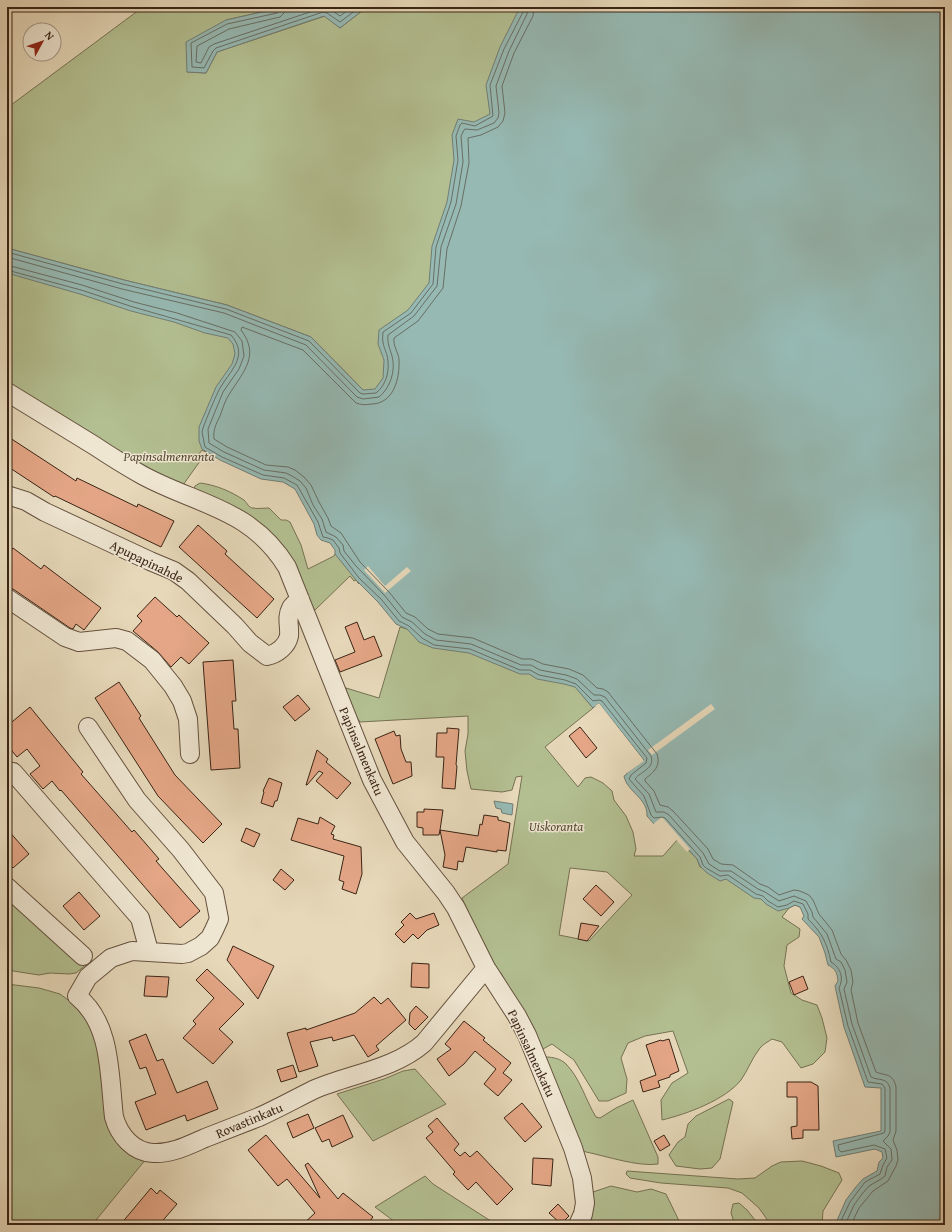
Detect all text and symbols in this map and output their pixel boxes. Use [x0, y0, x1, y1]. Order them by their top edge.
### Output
north arrow [22, 22, 62, 62]
text: N [41, 28, 59, 44]
park label: Papinsalmenranta [123, 447, 214, 466]
street label: Apupapinahde [107, 535, 187, 587]
street label: Papinsalmenkatu [334, 704, 389, 798]
park label: Uiskoranta [529, 817, 583, 836]
street label: Papinsalmenkatu [503, 1006, 560, 1100]
street label: Rovastinkatu [213, 1098, 286, 1143]

